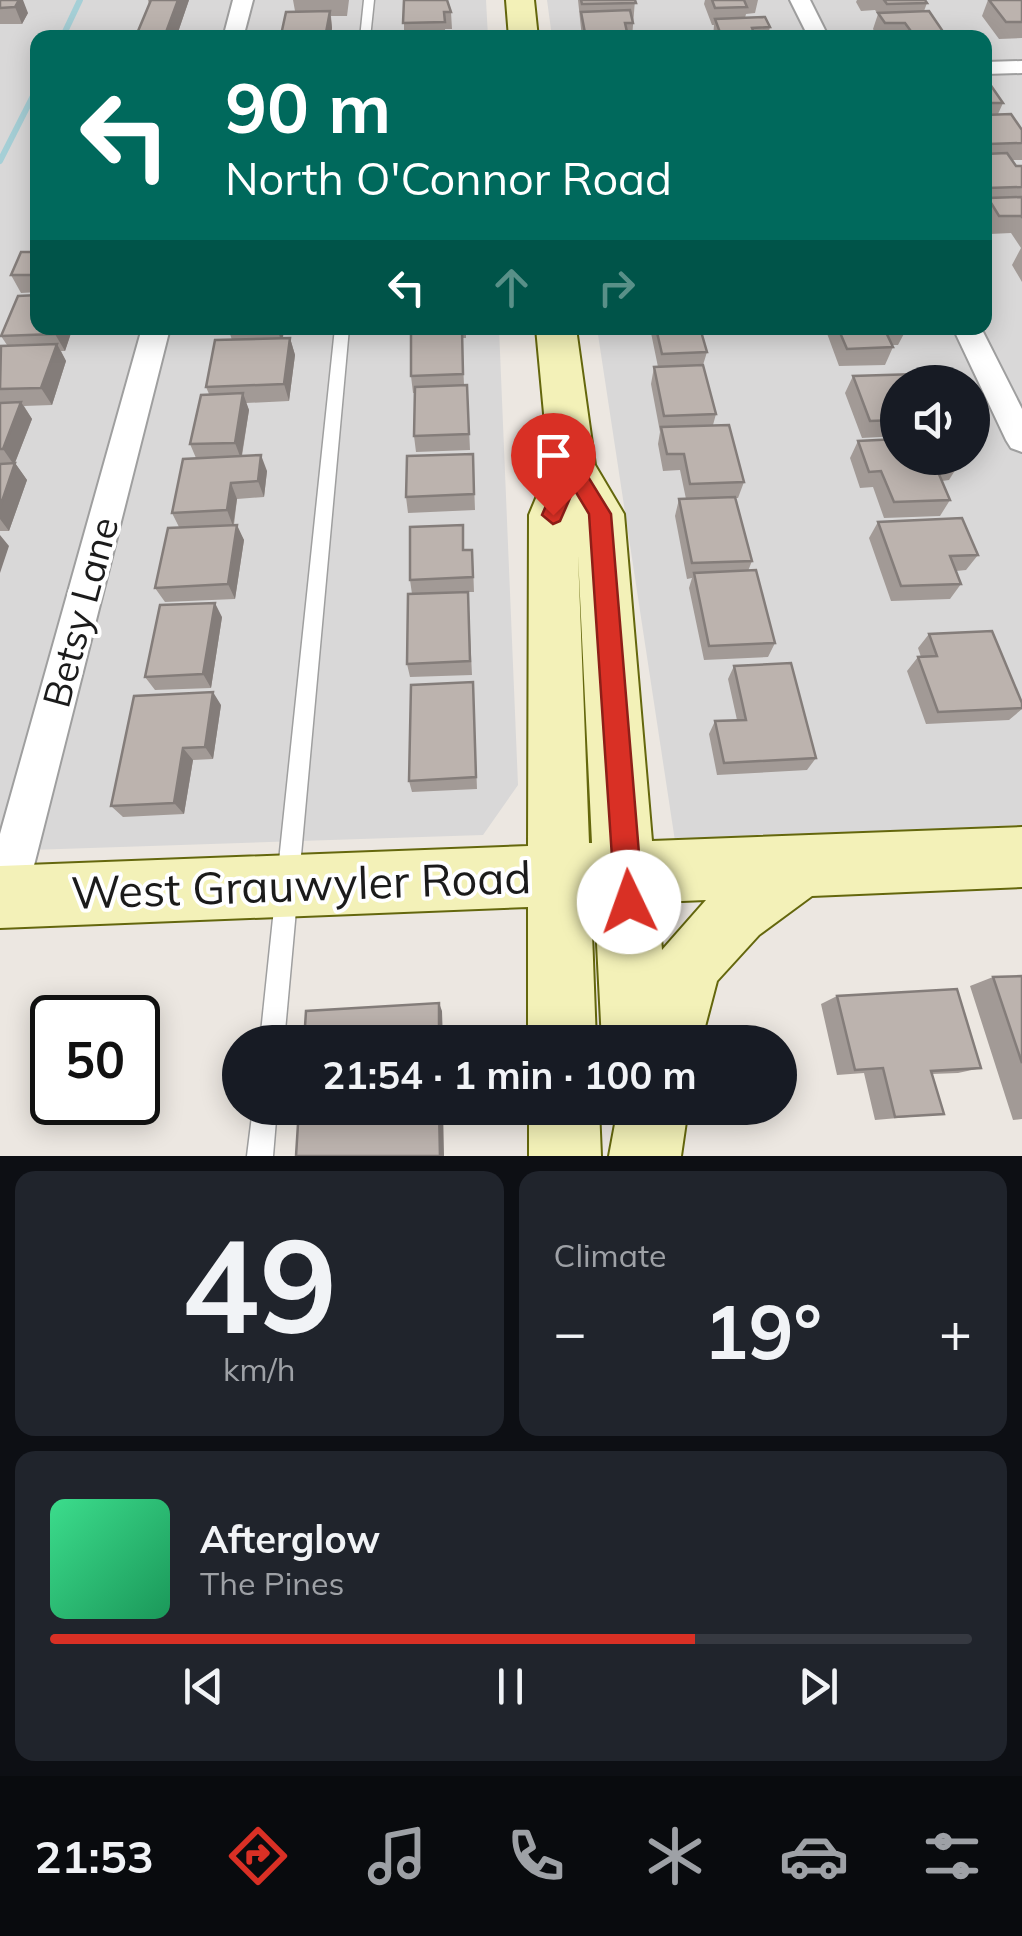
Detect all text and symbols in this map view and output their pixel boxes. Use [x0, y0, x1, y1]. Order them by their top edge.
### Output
text: 90 m [225, 63, 391, 151]
icon: left [60, 70, 190, 200]
text: North O'Connor Road [225, 150, 672, 206]
icon: left [379, 260, 434, 315]
icon: ahead [484, 260, 539, 315]
icon: right [589, 260, 644, 315]
map controls [880, 365, 990, 475]
button: sound [880, 365, 990, 475]
pin [511, 413, 596, 516]
icon: arrive [526, 428, 581, 483]
street label: Betsy Lane [32, 512, 128, 712]
street label: West Grauwyler Road [70, 848, 532, 920]
position arrow [577, 850, 681, 954]
speed limit sign: 50 [30, 995, 160, 1125]
text: 21:54 · 1 min · 100 m [322, 1051, 697, 1099]
text: 49 [181, 1202, 337, 1366]
text: Climate [554, 1235, 666, 1275]
text: 19° [704, 1284, 822, 1378]
text: − [554, 1297, 587, 1366]
text: + [939, 1297, 972, 1366]
text: km/h [223, 1349, 295, 1389]
text: Afterglow [200, 1515, 380, 1563]
text: The Pines [200, 1563, 344, 1603]
icon: previous [176, 1659, 231, 1714]
icon: pause [483, 1659, 538, 1714]
icon: next [791, 1659, 846, 1714]
icon: directions [223, 1821, 293, 1891]
icon: music [362, 1821, 432, 1891]
icon: phone [501, 1821, 571, 1891]
icon: climate [640, 1821, 710, 1891]
icon: car [779, 1821, 849, 1891]
icon: filters [917, 1821, 987, 1891]
text: 21:53 [34, 1828, 154, 1884]

